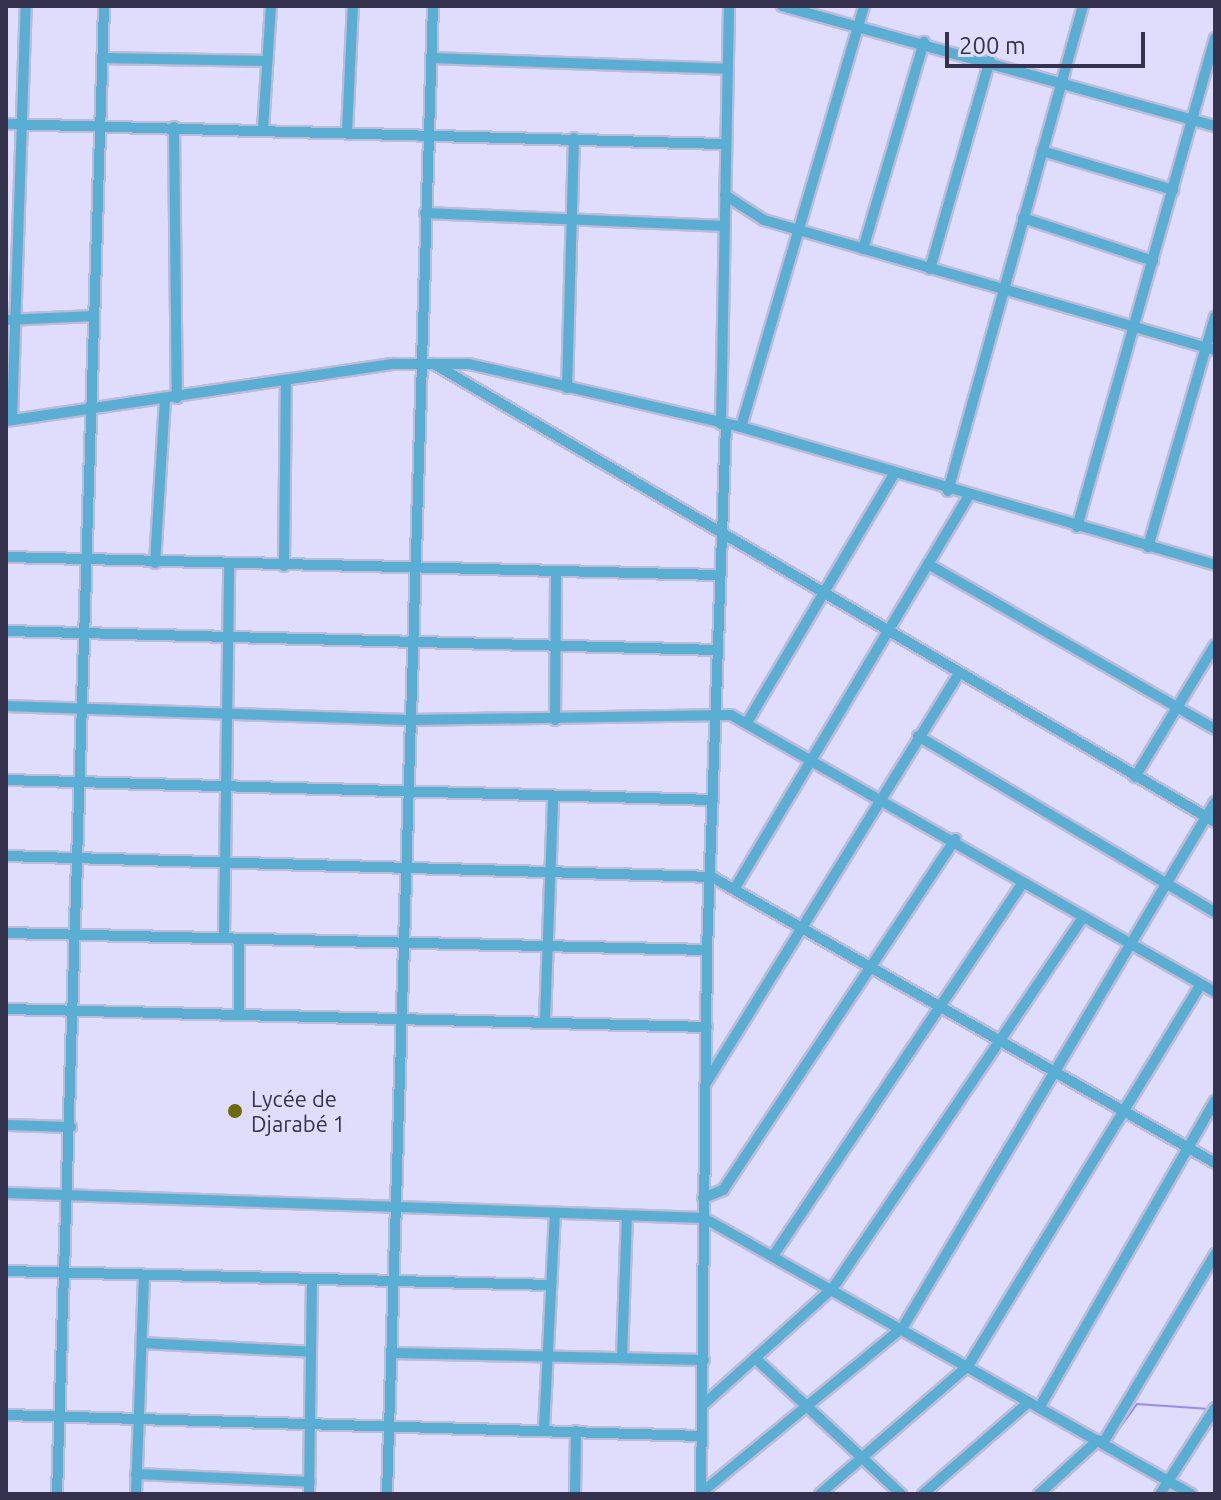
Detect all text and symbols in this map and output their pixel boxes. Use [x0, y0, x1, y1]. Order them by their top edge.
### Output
scale bar [949, 16, 1149, 66]
text: 200 m [959, 32, 1026, 59]
place label: Lycée de Djarabé 1 [251, 1085, 345, 1136]
marker: Lycée de Djarabé 1 [226, 1102, 244, 1120]

